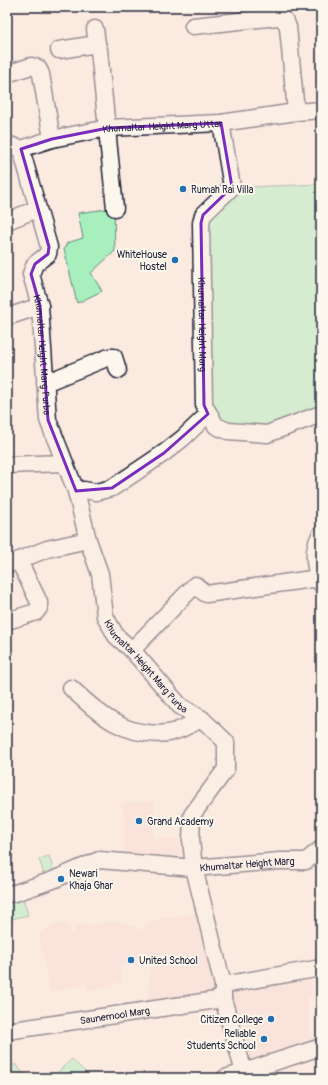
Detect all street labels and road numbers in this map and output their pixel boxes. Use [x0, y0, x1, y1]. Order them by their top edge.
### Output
street label: Khumaltar Height Marg Uttar [102, 118, 223, 136]
street label: Khumaltar Height Marg [195, 277, 208, 372]
street label: Khumaltar Height Marg Purba [30, 293, 53, 416]
street label: Khumaltar Height Marg Purba [101, 618, 190, 716]
street label: Khumaltar Height Marg [199, 856, 295, 875]
street label: Saunemool Marg [79, 1005, 151, 1027]

